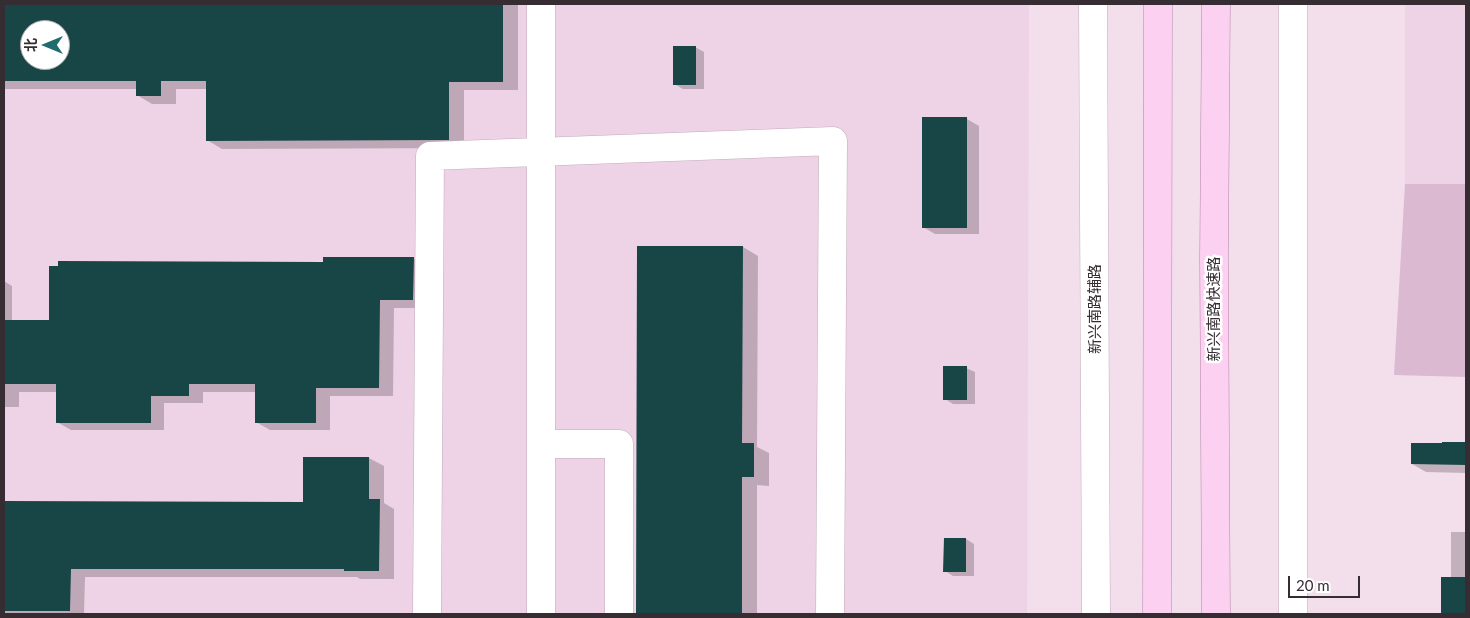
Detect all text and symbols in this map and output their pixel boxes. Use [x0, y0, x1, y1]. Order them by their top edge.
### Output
north arrow [20, 20, 70, 70]
text: 北 [22, 38, 39, 52]
street label: 新兴南路快速路 [1205, 257, 1223, 361]
street label: 新兴南路辅路 [1086, 264, 1104, 354]
scale bar [1290, 566, 1362, 598]
text: 20 m [1296, 576, 1330, 594]

